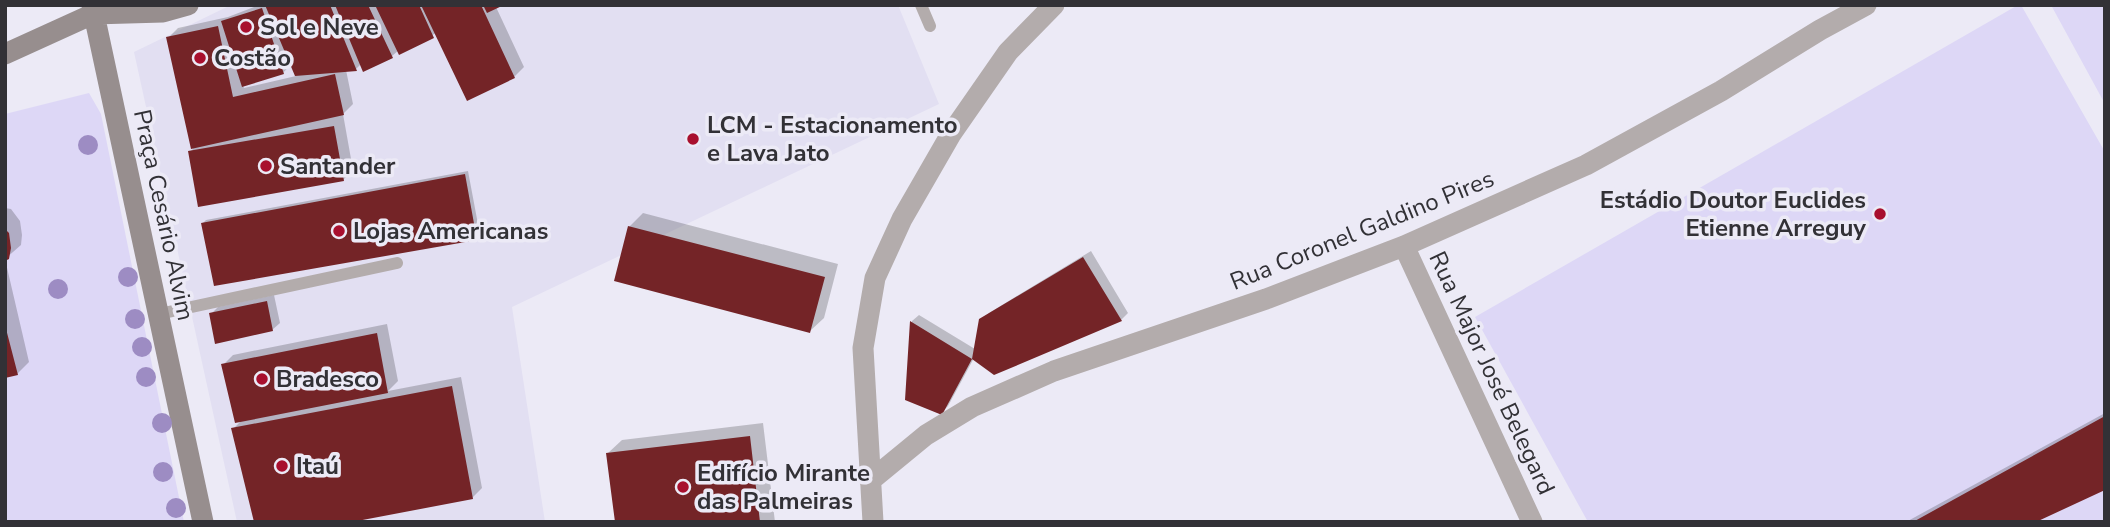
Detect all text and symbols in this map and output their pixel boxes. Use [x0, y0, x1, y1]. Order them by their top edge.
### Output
place label: Sol e Neve [260, 11, 379, 43]
marker: Sol e Neve [238, 19, 254, 35]
place label: Costão [214, 42, 291, 74]
marker: Costão [192, 50, 208, 66]
street label: Praça Cesário Alvim [126, 107, 202, 323]
place label: LCM - Estacionamento e Lava Jato [707, 109, 958, 169]
marker: LCM - Estacionamento e Lava Jato [685, 131, 701, 147]
place label: Santander [280, 150, 396, 182]
marker: Santander [258, 158, 274, 174]
street label: Rua Coronel Galdino Pires [1225, 162, 1499, 298]
place label: Estádio Doutor Euclides Etienne Arreguy [1600, 184, 1866, 244]
marker: Estádio Doutor Euclides Etienne Arreguy [1872, 206, 1888, 222]
place label: Lojas Americanas [353, 215, 548, 247]
marker: Lojas Americanas [331, 223, 347, 239]
street label: Rua Major José Belegard [1422, 246, 1562, 500]
place label: Bradesco [276, 363, 379, 395]
marker: Bradesco [254, 371, 270, 387]
place label: Itaú [296, 450, 339, 482]
place label: Edifício Mirante das Palmeiras [697, 457, 870, 517]
marker: Itaú [274, 458, 290, 474]
marker: Edifício Mirante das Palmeiras [675, 479, 691, 495]

